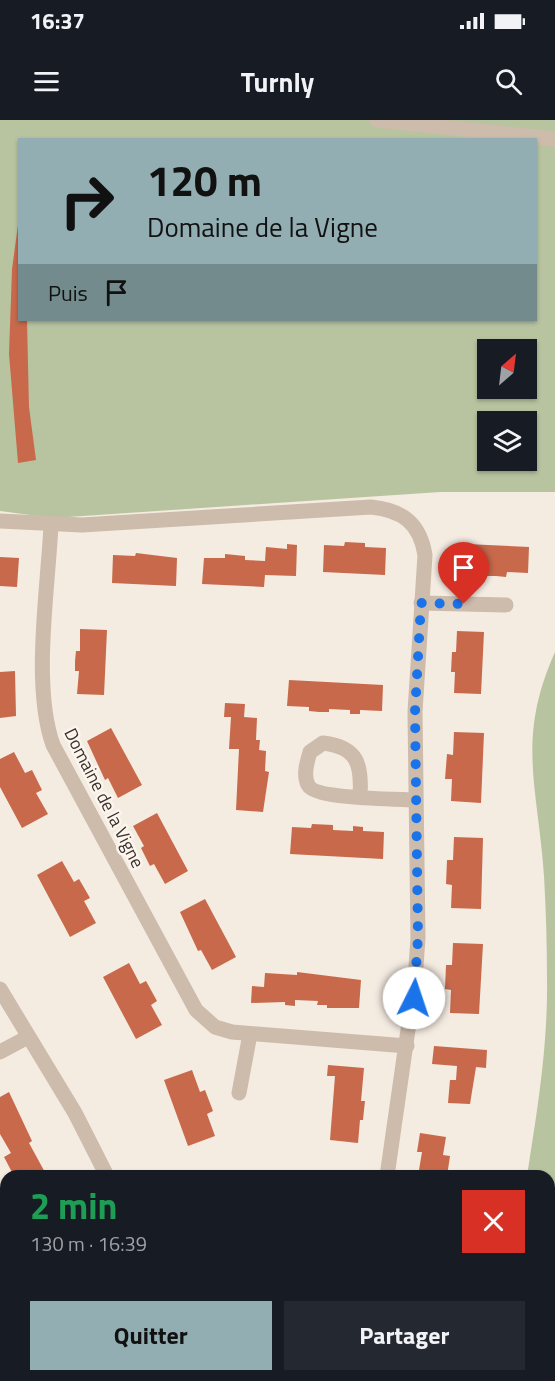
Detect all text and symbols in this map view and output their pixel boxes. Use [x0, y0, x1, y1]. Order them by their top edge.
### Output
text: 16:37 [30, 4, 85, 38]
text: Turnly [241, 61, 314, 102]
icon: menu [30, 65, 63, 98]
icon: search [492, 65, 525, 98]
text: 120 m [147, 148, 262, 212]
icon: right [48, 162, 126, 240]
text: Domaine de la Vigne [147, 206, 378, 247]
text: Puis [48, 276, 88, 310]
icon: arrive [100, 276, 133, 309]
north arrow [477, 339, 537, 399]
map controls [477, 339, 537, 471]
button: layers [477, 411, 537, 471]
pin [438, 542, 489, 604]
icon: arrive [447, 551, 480, 584]
street label: Domaine de la Vigne [57, 723, 151, 873]
position arrow [382, 966, 446, 1030]
text: 2 min [30, 1178, 117, 1233]
button: close [462, 1190, 525, 1253]
text: 130 m · 16:39 [30, 1228, 147, 1259]
button: Quitter [30, 1301, 272, 1370]
button: Partager [284, 1301, 525, 1370]

